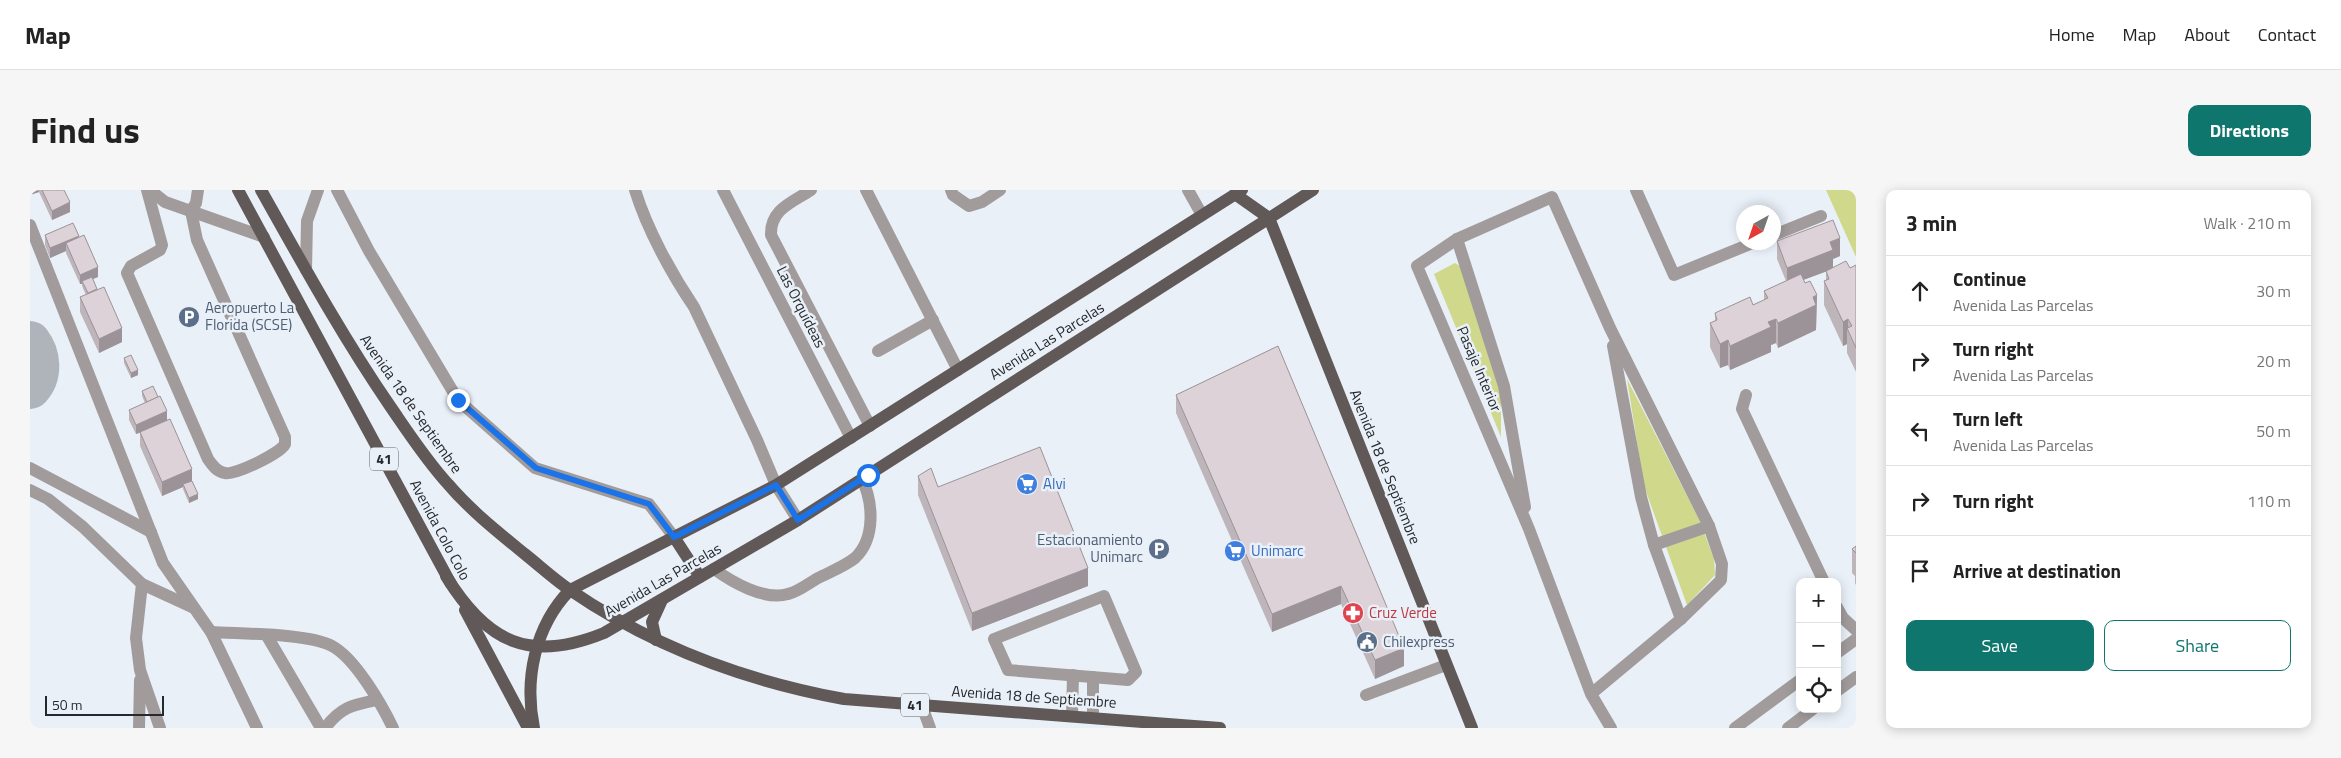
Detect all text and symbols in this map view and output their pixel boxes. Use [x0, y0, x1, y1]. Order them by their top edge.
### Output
text: Map [25, 17, 71, 53]
text: Home [2049, 21, 2095, 48]
text: Map [2123, 21, 2156, 48]
text: About [2184, 21, 2230, 48]
text: Contact [2258, 21, 2316, 48]
text: Find us [30, 103, 140, 157]
button: Directions [2188, 105, 2311, 156]
north arrow [1736, 205, 1781, 250]
text: 3 min [1906, 207, 1957, 239]
text: Walk · 210 m [2203, 211, 2291, 235]
street label: Las Orquídeas [771, 262, 832, 352]
text: Continue [1953, 264, 2026, 293]
icon: ahead [1906, 277, 1934, 305]
text: 30 m [2256, 279, 2291, 303]
text: Avenida Las Parcelas [1953, 293, 2094, 317]
place label: Aeropuerto La Florida (SCSE) [205, 296, 295, 336]
street label: Avenida Las Parcelas [985, 296, 1109, 385]
parking icon: Aeropuerto La Florida (SCSE) [177, 305, 201, 329]
street label: Pasaje Interior [1451, 322, 1508, 415]
street label: Avenida 18 de Septiembre [355, 330, 468, 478]
text: Turn right [1953, 334, 2034, 363]
icon: right [1906, 347, 1934, 375]
text: 20 m [2256, 349, 2291, 373]
text: Avenida Las Parcelas [1953, 363, 2094, 387]
street label: Avenida 18 de Septiembre [1344, 386, 1427, 548]
route end [447, 389, 470, 412]
text: Turn left [1953, 404, 2023, 433]
icon: left [1906, 417, 1934, 445]
text: 50 m [2256, 419, 2291, 443]
text: Avenida Las Parcelas [1953, 433, 2094, 457]
road number: 41 [370, 448, 398, 470]
route start [857, 464, 880, 487]
supermarket icon: Alvi [1015, 472, 1039, 496]
place label: Alvi [1043, 472, 1066, 495]
street label: Avenida Colo Colo [404, 475, 477, 584]
text: Turn right [1953, 486, 2034, 515]
icon: right [1906, 487, 1934, 515]
text: 110 m [2247, 489, 2291, 513]
place label: Estacionamiento Unimarc [1037, 528, 1143, 568]
street label: Avenida Las Parcelas [600, 537, 726, 622]
parking icon: Estacionamiento Unimarc [1147, 537, 1171, 561]
supermarket icon: Unimarc [1223, 539, 1247, 563]
place label: Unimarc [1251, 539, 1304, 562]
text: Arrive at destination [1953, 556, 2121, 585]
icon: arrive [1906, 557, 1934, 585]
map controls [1796, 578, 1841, 713]
button: + [1796, 578, 1841, 623]
pharmacy icon: Cruz Verde [1341, 601, 1365, 625]
place label: Cruz Verde [1369, 601, 1437, 624]
button: Save [1906, 620, 2094, 671]
button: Share [2104, 620, 2291, 671]
button: − [1796, 623, 1841, 668]
public building icon: Chilexpress [1355, 630, 1379, 654]
place label: Chilexpress [1383, 630, 1455, 653]
button: locate [1796, 668, 1841, 713]
street label: Avenida 18 de Septiembre [951, 679, 1117, 714]
scale bar [45, 693, 164, 716]
text: 50 m [52, 694, 82, 715]
road number: 41 [901, 694, 929, 716]

